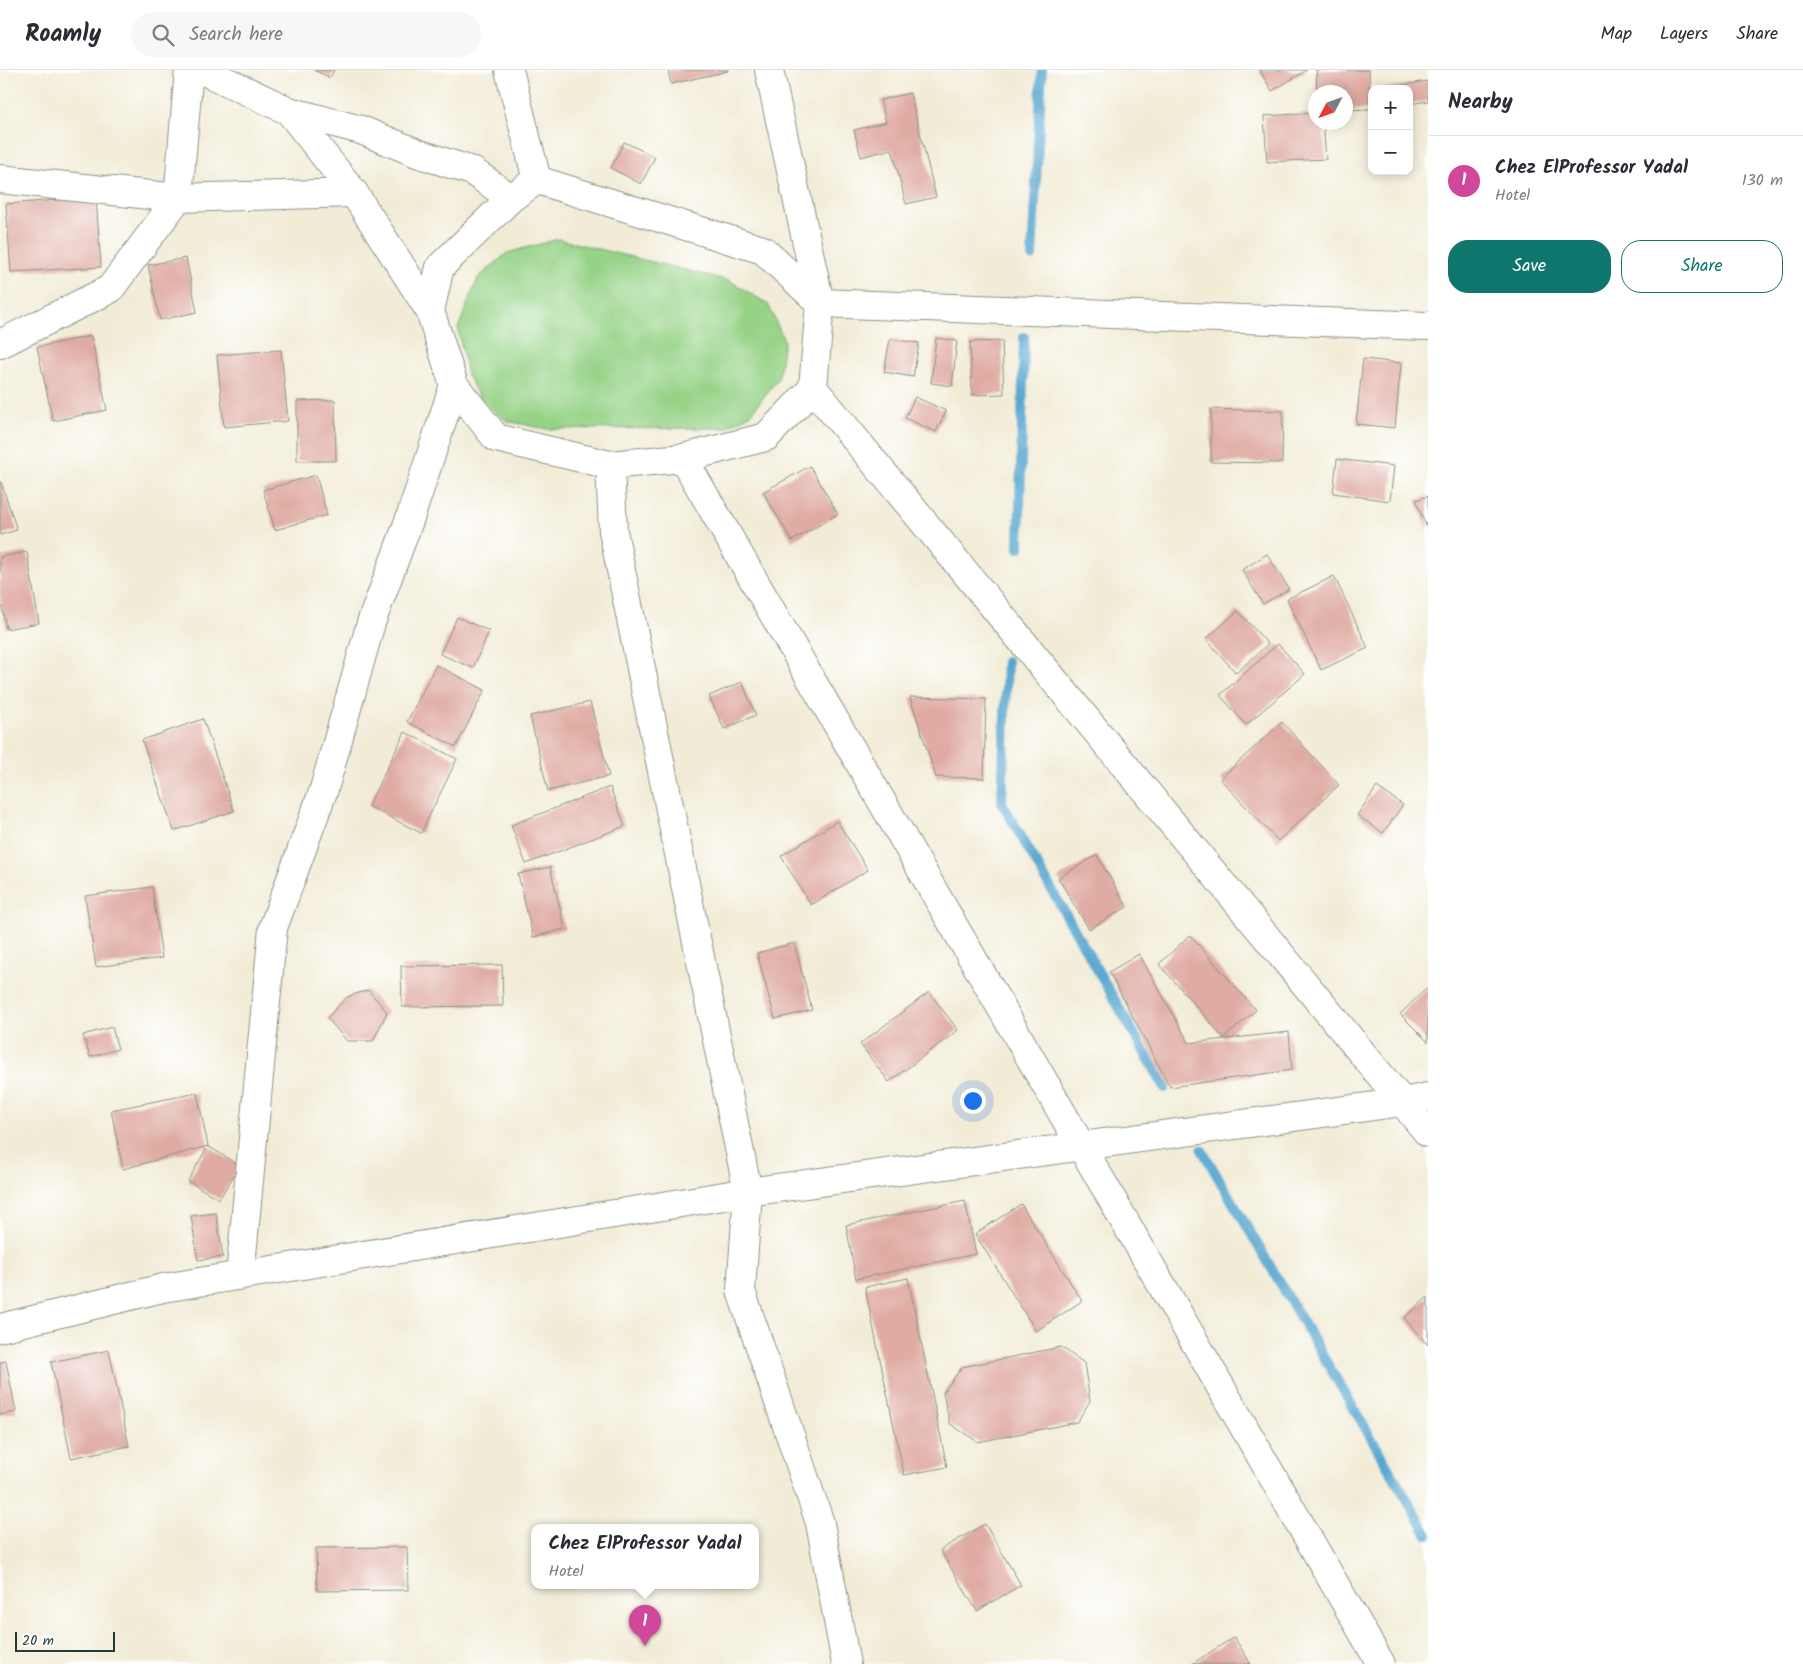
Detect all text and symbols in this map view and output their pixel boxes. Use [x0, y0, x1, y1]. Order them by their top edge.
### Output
search box [131, 12, 481, 57]
text: Roamly [25, 15, 101, 54]
text: Search here [189, 20, 283, 50]
text: Map [1601, 20, 1632, 49]
text: Layers [1660, 20, 1708, 49]
text: Share [1736, 20, 1778, 49]
icon: search [149, 21, 177, 49]
north arrow [1308, 85, 1353, 130]
map controls [1368, 85, 1413, 175]
button: + [1368, 85, 1413, 130]
text: Nearby [1448, 86, 1513, 119]
button: − [1368, 130, 1413, 175]
text: Chez ElProfessor Yadal [1495, 153, 1688, 183]
text: 1 [1462, 168, 1466, 193]
text: 130 m [1742, 168, 1783, 193]
text: Hotel [1495, 183, 1530, 208]
button: Save [1448, 240, 1611, 293]
button: Share [1621, 240, 1783, 293]
your location [960, 1088, 986, 1114]
popup [531, 1524, 759, 1589]
text: Chez ElProfessor Yadal [548, 1529, 742, 1559]
text: Hotel [548, 1559, 584, 1584]
pin: 1 [629, 1605, 661, 1646]
scale bar [15, 1629, 115, 1652]
text: 20 m [22, 1630, 54, 1652]

